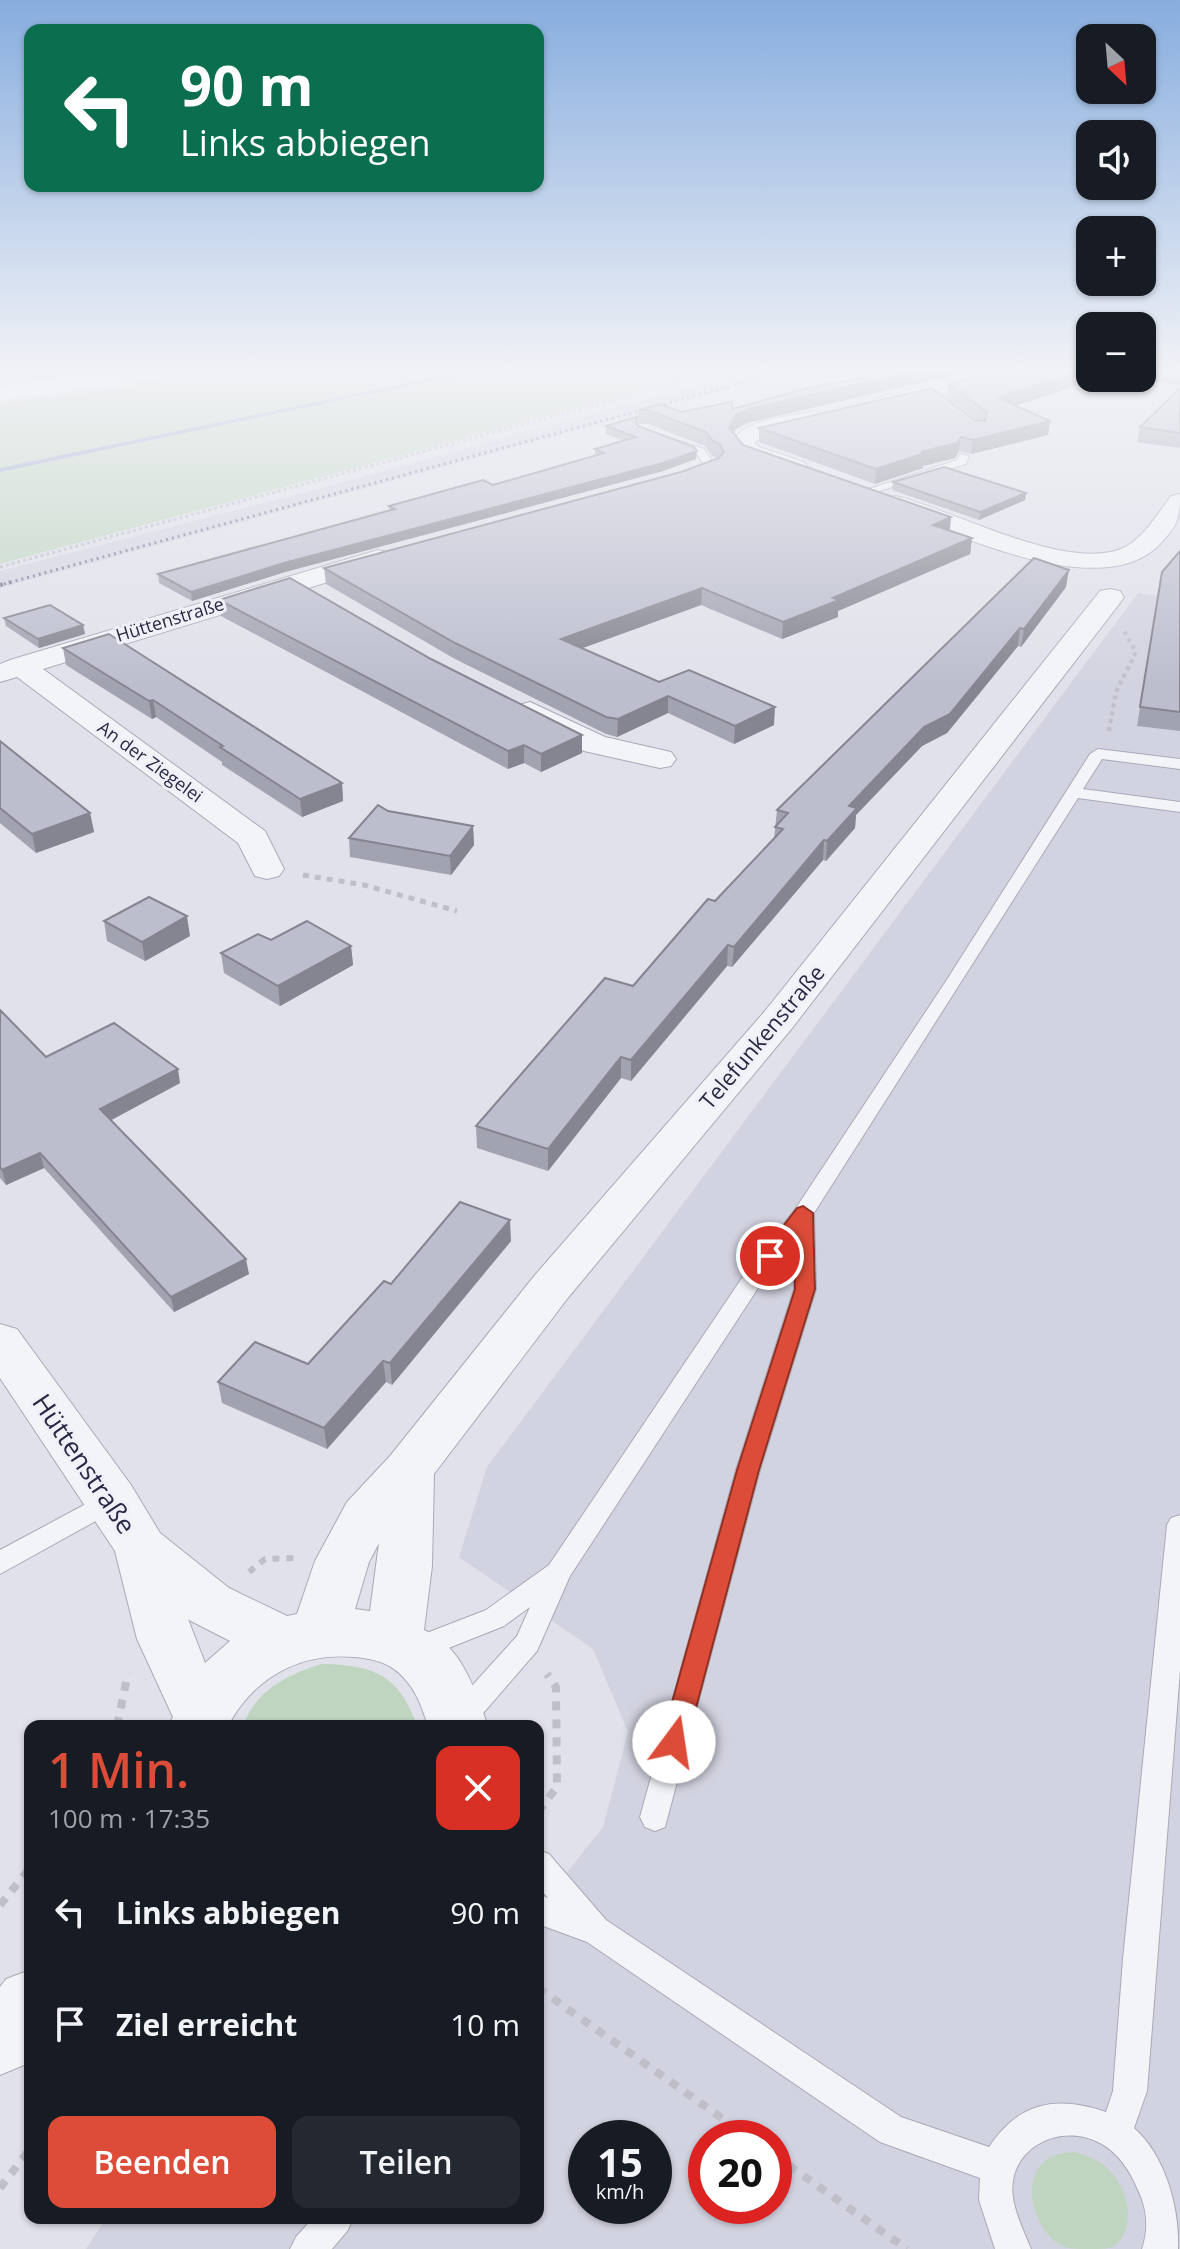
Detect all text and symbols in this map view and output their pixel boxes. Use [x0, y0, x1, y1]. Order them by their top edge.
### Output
north arrow [1076, 24, 1156, 104]
map controls [1076, 24, 1156, 392]
text: 90 m [180, 46, 314, 122]
icon: left [48, 56, 152, 160]
text: Links abbiegen [180, 118, 431, 167]
button: sound [1076, 120, 1156, 200]
button: + [1076, 216, 1156, 296]
button: − [1076, 312, 1156, 392]
street label: Hüttenstraße [113, 591, 227, 647]
street label: An der Ziegelei [93, 715, 208, 807]
street label: Telefunkenstraße [692, 958, 831, 1115]
pin [736, 1222, 804, 1290]
icon: arrive [748, 1234, 792, 1278]
street label: Hüttenstraße [25, 1386, 145, 1541]
position arrow [632, 1700, 716, 1784]
text: 1 Min. [48, 1737, 189, 1802]
button: close [436, 1746, 520, 1830]
text: 100 m · 17:35 [48, 1800, 210, 1836]
icon: left [48, 1890, 92, 1934]
text: Links abbiegen [116, 1892, 341, 1933]
text: 90 m [450, 1892, 520, 1933]
icon: arrive [48, 2002, 92, 2046]
text: Ziel erreicht [116, 2004, 297, 2045]
text: 10 m [450, 2004, 520, 2045]
button: Beenden [48, 2116, 276, 2208]
button: Teilen [292, 2116, 520, 2208]
speed limit sign: 20 [688, 2120, 792, 2224]
text: 15 [597, 2134, 643, 2189]
text: km/h [596, 2178, 644, 2205]

